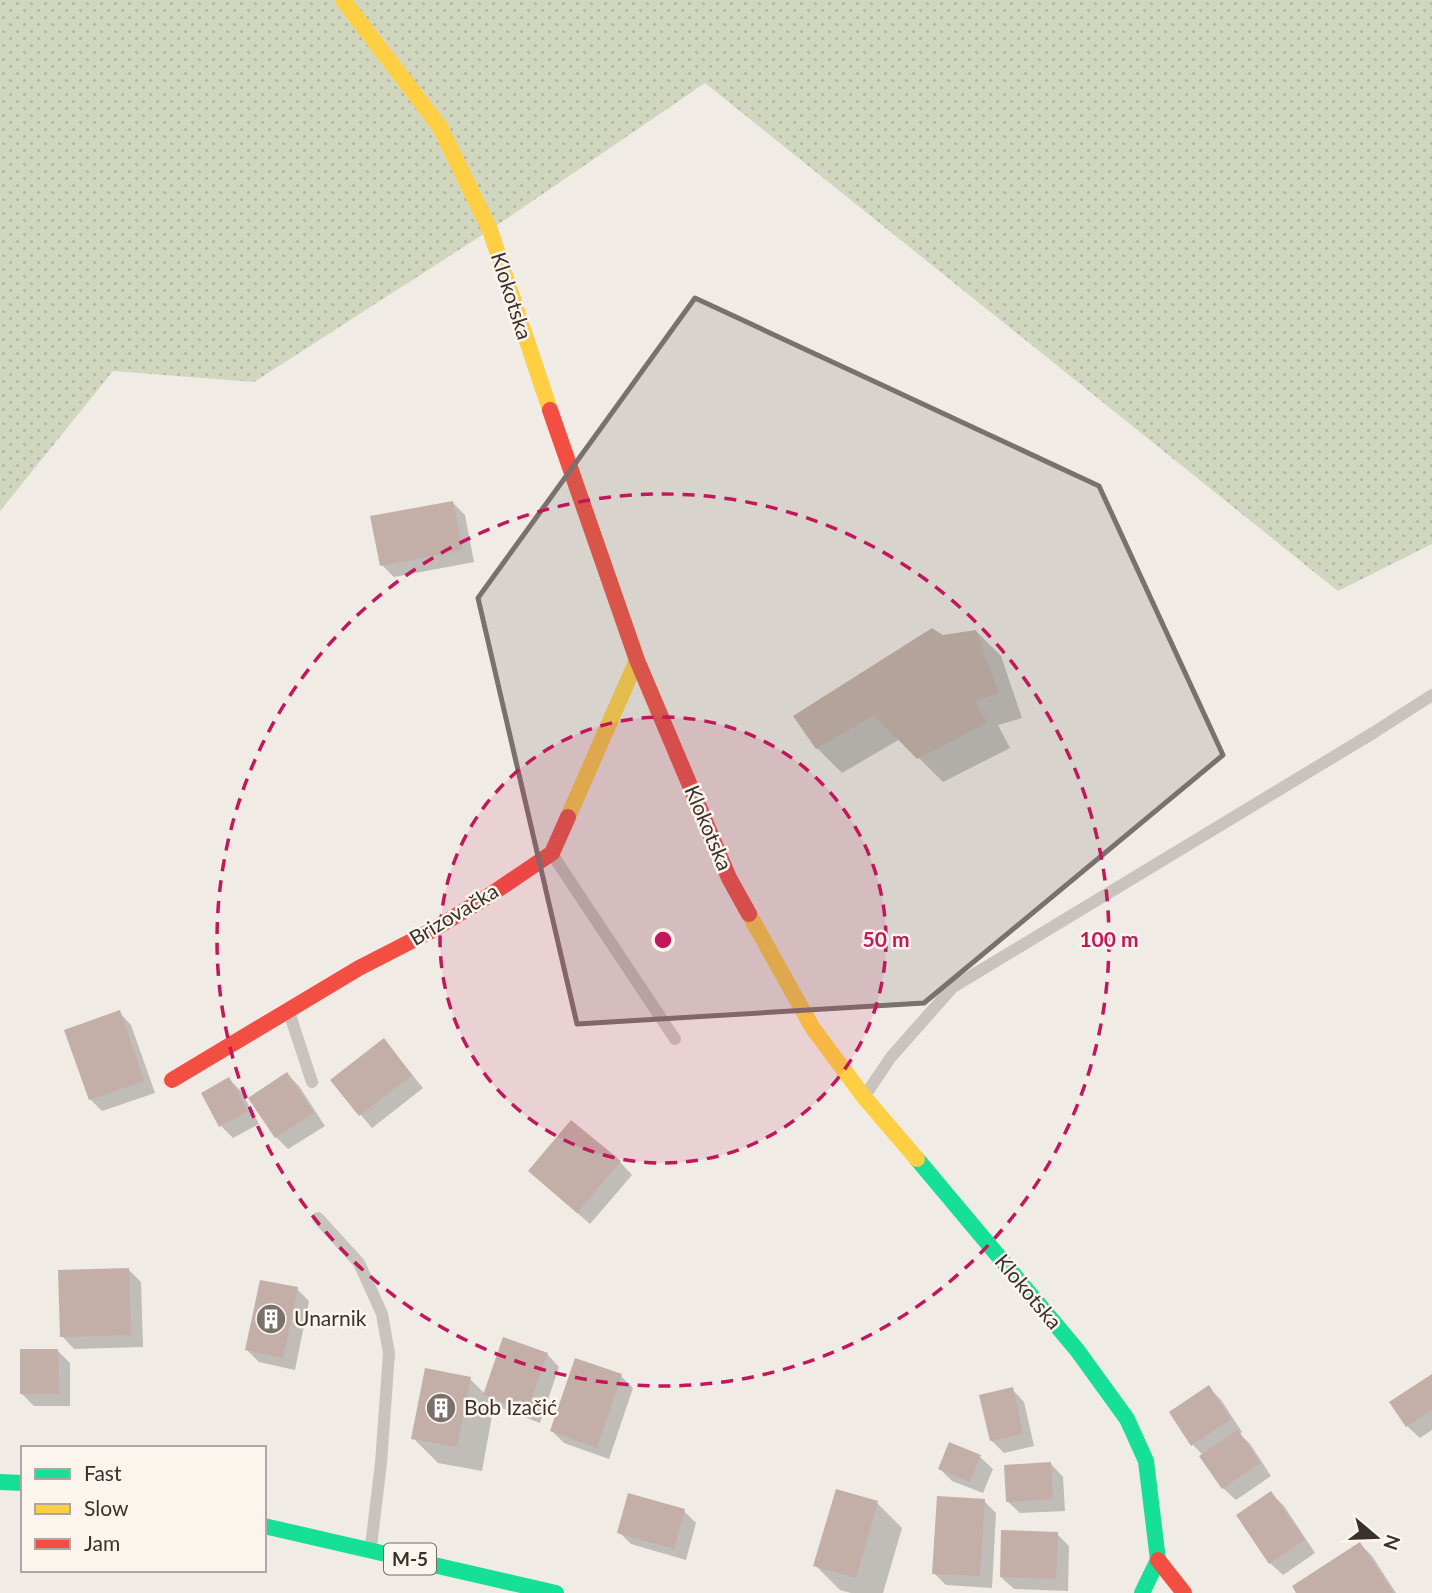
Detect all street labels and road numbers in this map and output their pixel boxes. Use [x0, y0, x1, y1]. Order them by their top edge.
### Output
street label: Klokotska [487, 249, 538, 342]
street label: Klokotska [680, 781, 739, 874]
street label: Brizovačka [404, 877, 502, 950]
street label: Klokotska [991, 1248, 1068, 1334]
road number: M-5 [384, 1544, 436, 1574]

